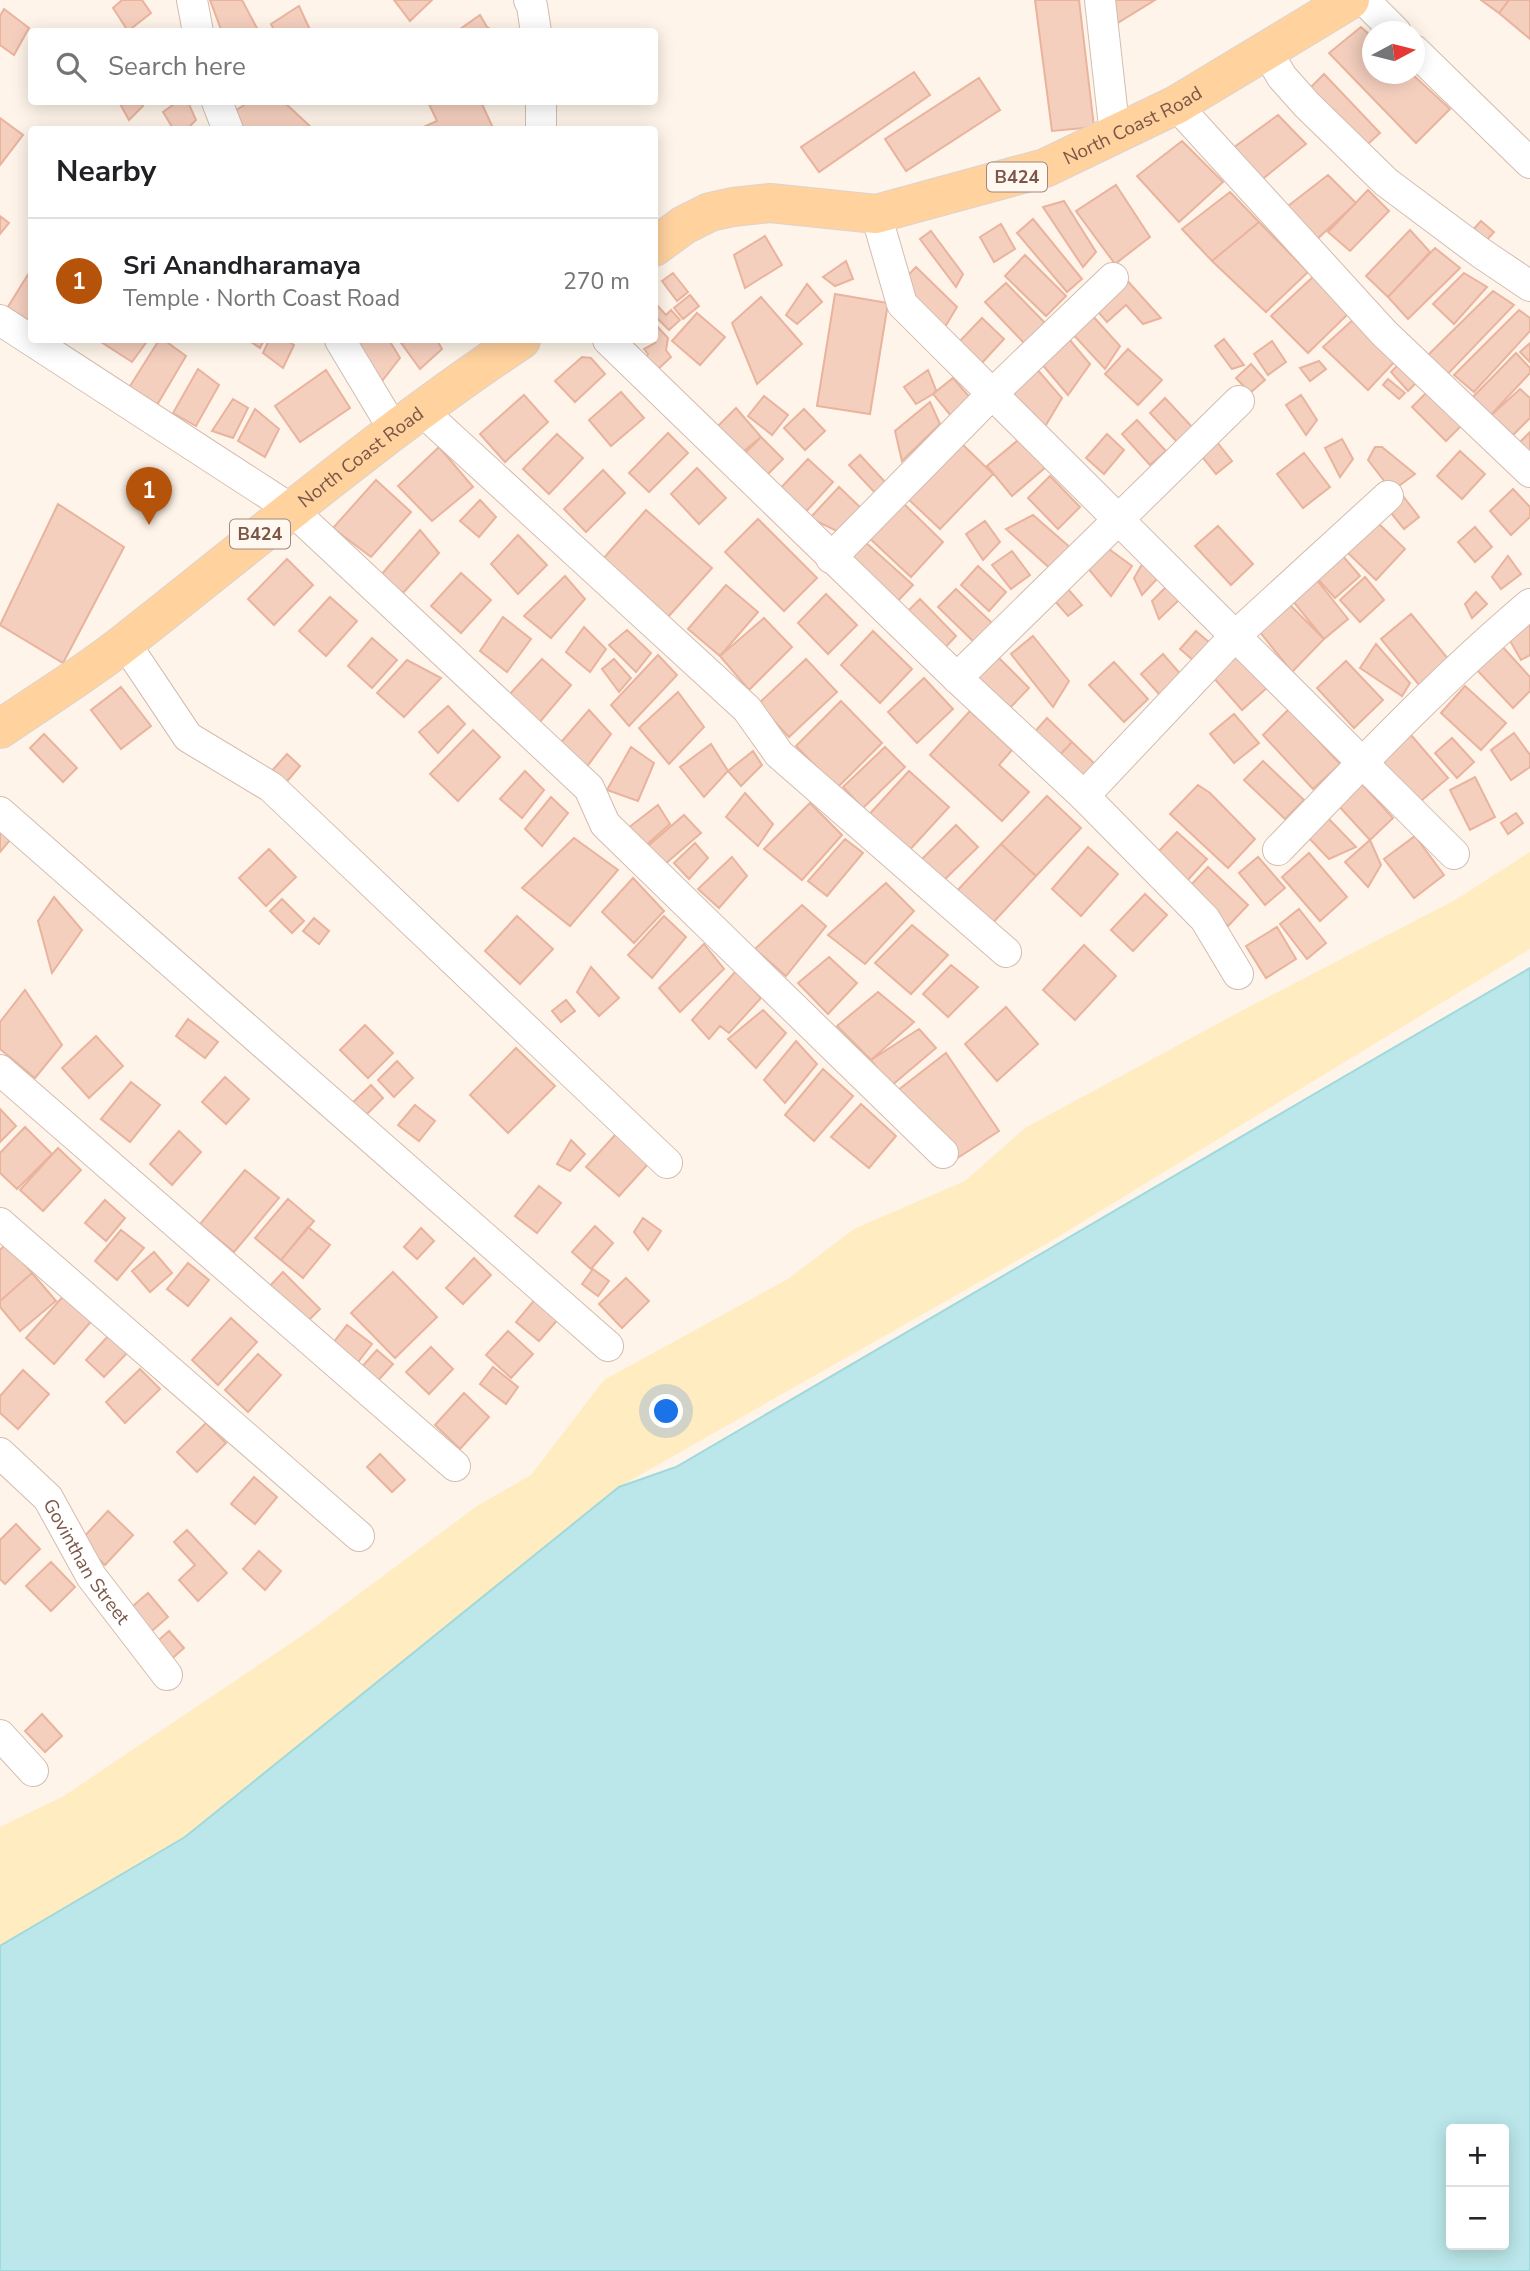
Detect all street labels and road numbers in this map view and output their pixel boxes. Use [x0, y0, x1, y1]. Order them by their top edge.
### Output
street label: North Coast Road [1059, 80, 1207, 171]
road number: B424 [987, 162, 1047, 192]
street label: North Coast Road [293, 401, 429, 514]
road number: B424 [230, 520, 290, 548]
street label: Govinthan Street [37, 1494, 136, 1630]

